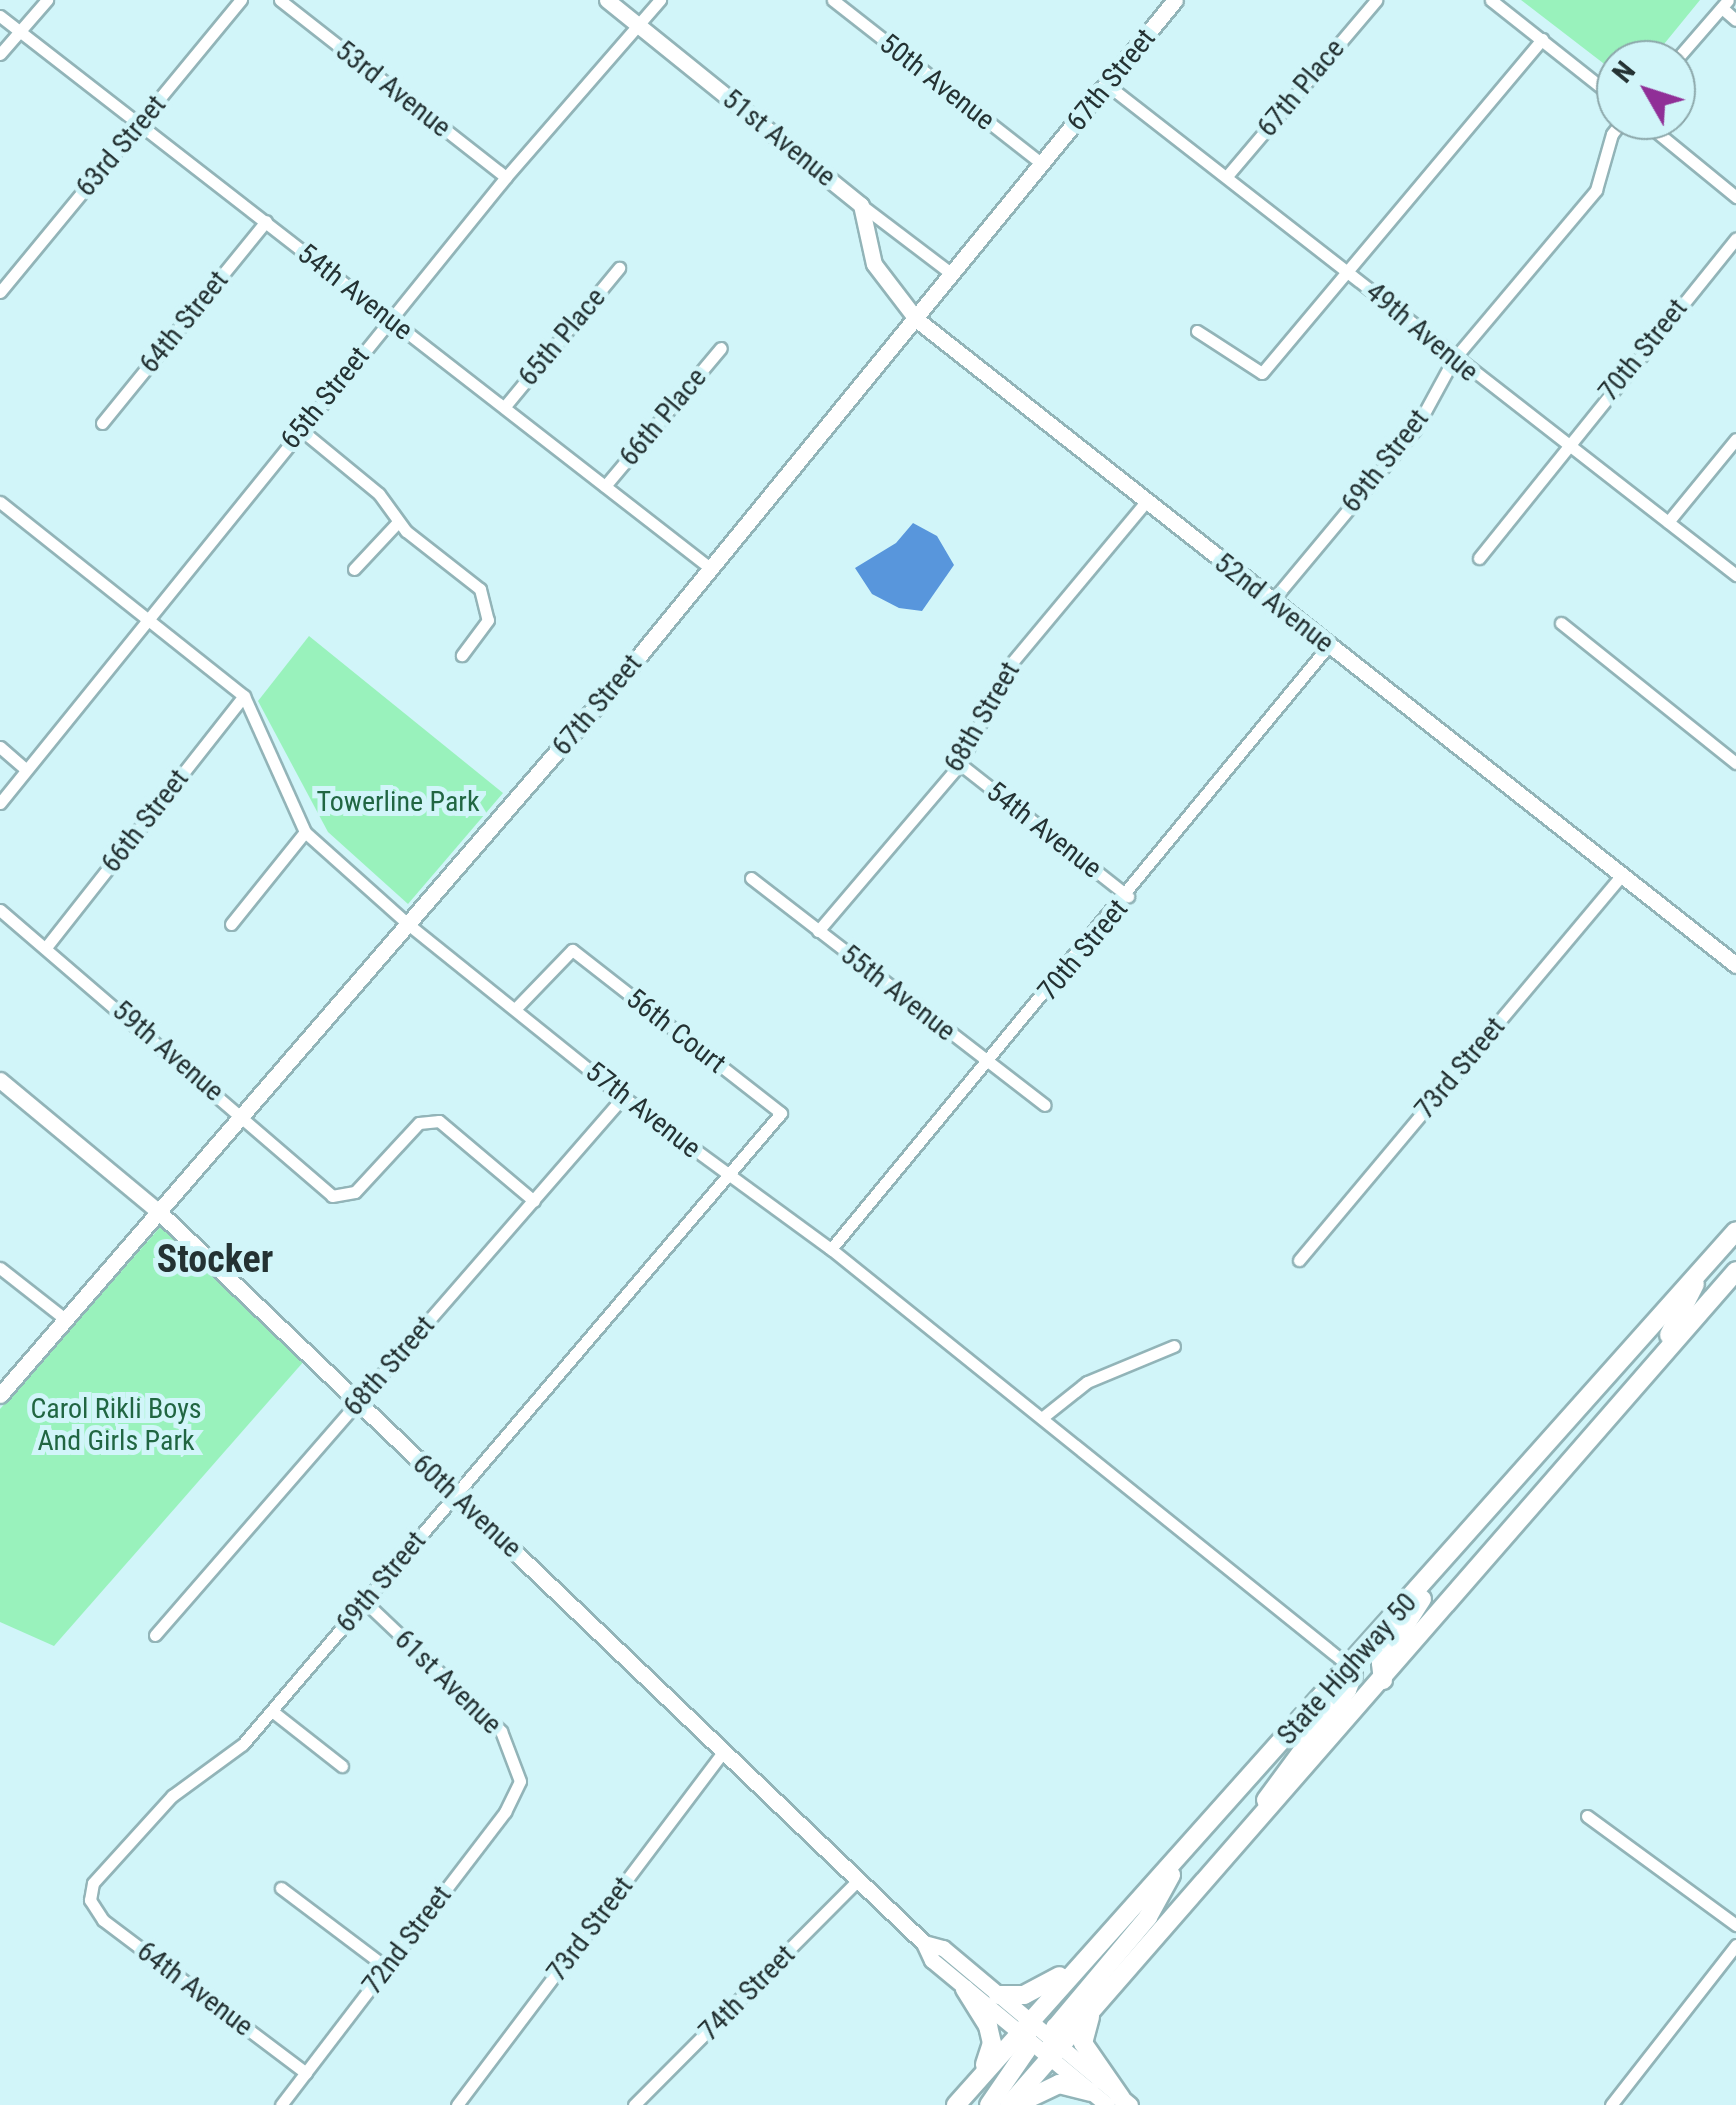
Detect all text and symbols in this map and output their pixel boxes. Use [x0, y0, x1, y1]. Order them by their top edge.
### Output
street label: 67th Street [1060, 22, 1162, 138]
street label: 50th Avenue [873, 27, 1001, 137]
street label: 67th Place [1250, 32, 1352, 144]
street label: 53rd Avenue [329, 34, 457, 144]
north arrow [1596, 40, 1696, 140]
text: N [1606, 55, 1642, 89]
street label: 51st Avenue [716, 82, 842, 194]
street label: 63rd Street [69, 89, 173, 203]
street label: 54th Avenue [291, 237, 419, 347]
street label: 64th Street [133, 264, 235, 380]
street label: 49th Avenue [1359, 275, 1485, 389]
street label: 65th Place [511, 281, 613, 393]
street label: 70th Street [1592, 292, 1694, 408]
street label: 65th Street [274, 340, 376, 456]
street label: 66th Place [612, 361, 714, 473]
street label: 69th Street [1334, 403, 1436, 519]
street label: 52nd Avenue [1208, 546, 1340, 660]
street label: 67th Street [545, 648, 649, 762]
street label: 68th Street [937, 656, 1027, 778]
street label: 66th Street [94, 763, 196, 879]
street label: 54th Avenue [980, 775, 1108, 885]
park label: Towerline Park [316, 785, 480, 819]
street label: 70th Street [1031, 893, 1135, 1007]
street label: 55th Avenue [834, 938, 962, 1048]
street label: 56th Court [620, 982, 732, 1080]
street label: 59th Avenue [105, 994, 231, 1108]
street label: 73rd Street [1408, 1011, 1512, 1125]
street label: 57th Avenue [579, 1055, 707, 1165]
district label: Stocker [157, 1237, 273, 1283]
street label: 68th Street [336, 1309, 442, 1423]
park label: Carol Rikli Boys And Girls Park [30, 1392, 202, 1458]
street label: 60th Avenue [406, 1447, 528, 1565]
street label: 69th Street [329, 1525, 433, 1639]
street label: State Highway 50 [1270, 1586, 1424, 1752]
street label: 61st Avenue [388, 1623, 508, 1741]
street label: 73rd Street [540, 1870, 640, 1988]
street label: 72nd Street [355, 1879, 459, 2001]
street label: 64th Avenue [130, 1935, 260, 2043]
street label: 74th Street [692, 1938, 802, 2048]

